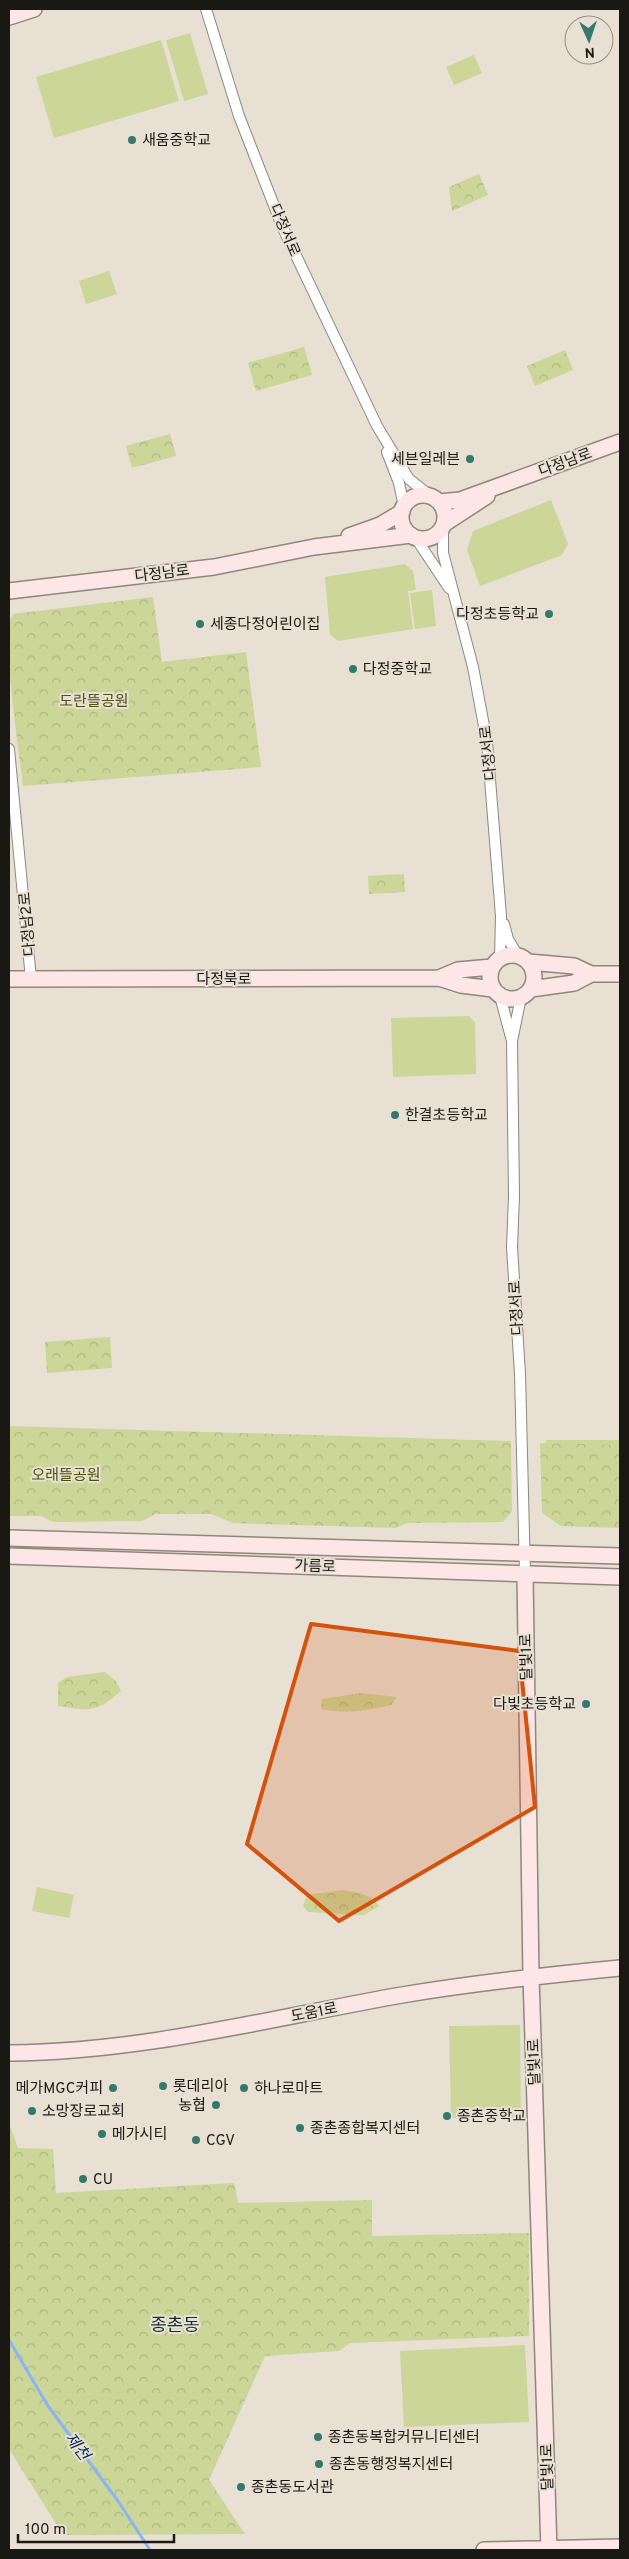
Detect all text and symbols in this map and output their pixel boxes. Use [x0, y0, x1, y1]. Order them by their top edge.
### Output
north arrow [564, 15, 614, 65]
text: N [584, 43, 595, 60]
place label: 새움중학교 [142, 131, 211, 151]
marker: 새움중학교 [126, 134, 138, 146]
street label: 다정서로 [264, 201, 303, 260]
street label: 다정남로 [536, 445, 595, 482]
place label: 세븐일레븐 [391, 451, 460, 470]
marker: 세븐일레븐 [464, 453, 476, 465]
street label: 다정남로 [134, 562, 191, 587]
place label: 다정초등학교 [456, 605, 539, 625]
marker: 다정초등학교 [543, 608, 555, 620]
place label: 세종다정어린이집 [210, 616, 320, 635]
marker: 세종다정어린이집 [194, 618, 206, 630]
place label: 다정중학교 [363, 660, 432, 680]
marker: 다정중학교 [347, 663, 359, 675]
park label: 도란뜰공원 [59, 693, 129, 712]
street label: 다정서로 [477, 724, 502, 781]
street label: 다정남2로 [16, 891, 41, 957]
street label: 다정북로 [196, 971, 252, 990]
place label: 한결초등학교 [405, 1106, 488, 1126]
marker: 한결초등학교 [389, 1109, 401, 1121]
street label: 다정서로 [507, 1280, 528, 1336]
park label: 오래뜰공원 [31, 1467, 101, 1486]
street label: 가름로 [294, 1557, 336, 1578]
street label: 달빛1로 [518, 1633, 537, 1681]
place label: 다빛초등학교 [493, 1695, 576, 1715]
marker: 다빛초등학교 [580, 1698, 592, 1710]
street label: 도움1로 [289, 2000, 339, 2027]
street label: 달빛1로 [525, 2038, 546, 2086]
place label: 롯데리아 [173, 2078, 228, 2097]
place label: 메가MGC커피 [16, 2080, 103, 2099]
marker: 롯데리아 [157, 2080, 169, 2092]
place label: 하나로마트 [254, 2080, 323, 2099]
marker: 메가MGC커피 [107, 2082, 119, 2094]
marker: 하나로마트 [238, 2082, 250, 2094]
place label: 농협 [178, 2097, 206, 2116]
marker: 농협 [210, 2099, 222, 2111]
place label: 소망장로교회 [42, 2103, 125, 2122]
marker: 소망장로교회 [26, 2105, 38, 2117]
place label: 종촌중학교 [457, 2107, 526, 2127]
marker: 종촌중학교 [441, 2110, 453, 2122]
place label: 종촌종합복지센터 [310, 2120, 420, 2139]
marker: 종촌종합복지센터 [294, 2122, 306, 2134]
place label: 메가시티 [112, 2126, 167, 2145]
marker: 메가시티 [96, 2128, 108, 2140]
place label: CGV [206, 2132, 235, 2151]
marker: CGV [190, 2134, 202, 2146]
place label: CU [93, 2171, 113, 2190]
marker: CU [77, 2173, 89, 2185]
district label: 종촌동 [150, 2315, 200, 2338]
water label: 제천 [60, 2429, 95, 2467]
place label: 종촌동복합커뮤니티센터 [328, 2429, 480, 2448]
marker: 종촌동복합커뮤니티센터 [312, 2431, 324, 2443]
street label: 달빛1로 [539, 2443, 558, 2491]
place label: 종촌동행정복지센터 [329, 2456, 453, 2475]
marker: 종촌동행정복지센터 [313, 2458, 325, 2470]
place label: 종촌동도서관 [251, 2479, 334, 2498]
marker: 종촌동도서관 [235, 2481, 247, 2493]
scale bar [18, 2512, 174, 2544]
text: 100 m [25, 2521, 66, 2540]

